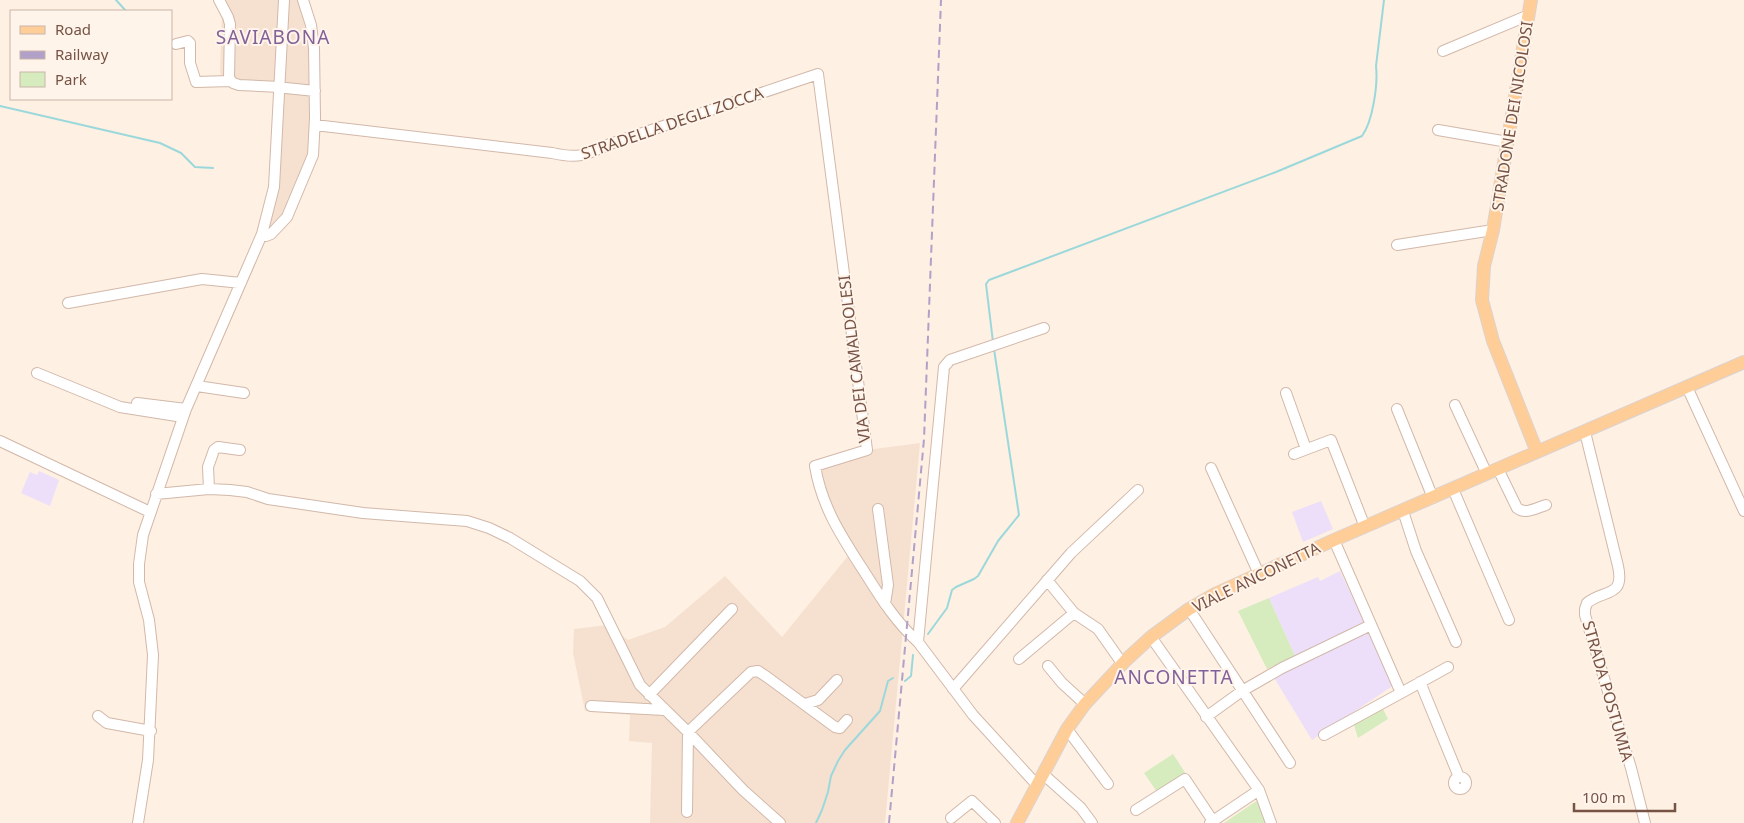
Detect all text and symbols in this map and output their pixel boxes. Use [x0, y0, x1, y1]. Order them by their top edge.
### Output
legend [10, 10, 172, 100]
text: Road [55, 19, 91, 39]
street label: STRADONE DEI NICOLOSI [1486, 19, 1538, 213]
district label: SAVIABONA [216, 24, 330, 50]
text: Railway [55, 44, 109, 64]
text: Park [55, 69, 87, 89]
street label: STRADELLA DEGLI ZOCCA [578, 81, 767, 165]
street label: VIA DEI CAMALDOLESI [833, 274, 875, 444]
street label: VIALE ANCONETTA [1188, 536, 1324, 617]
street label: STRADA POSTUMIA [1577, 618, 1639, 765]
district label: ANCONETTA [1114, 664, 1234, 690]
scale bar [1574, 780, 1675, 812]
text: 100 m [1582, 787, 1626, 807]

